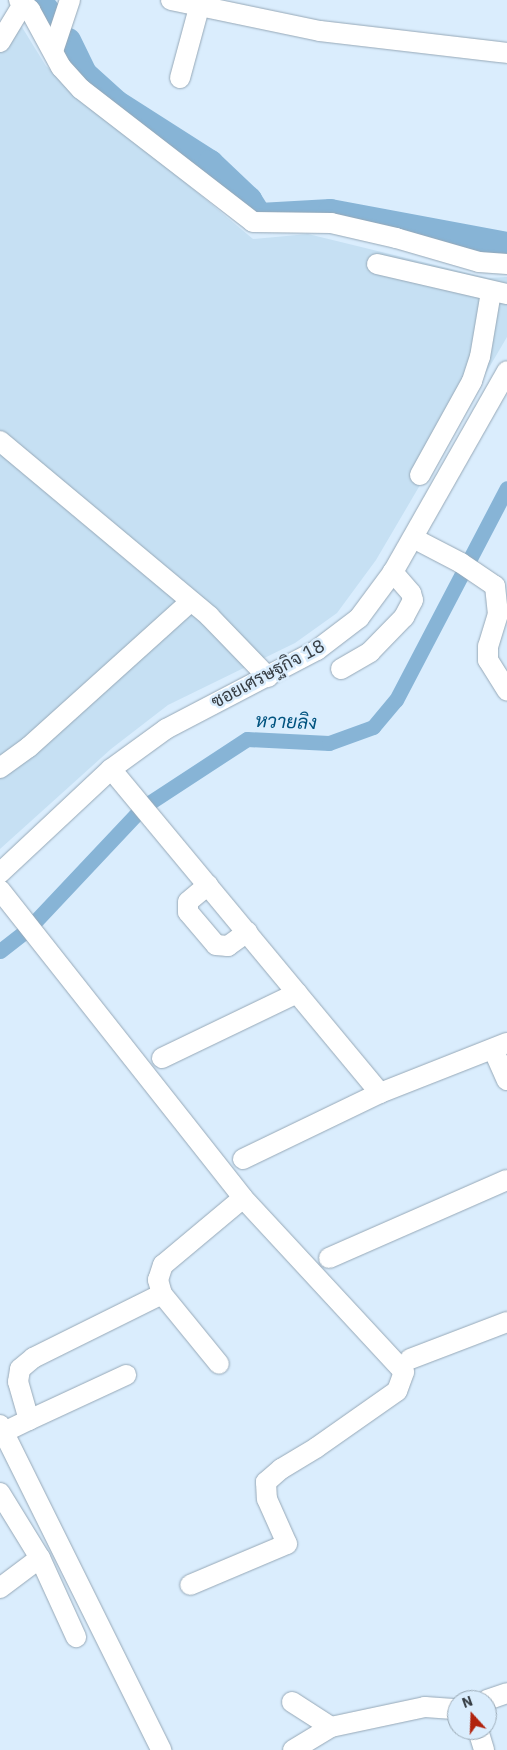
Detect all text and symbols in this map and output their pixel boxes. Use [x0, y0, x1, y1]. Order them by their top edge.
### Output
street label: ซอยเศรษฐกิจ 18 [208, 635, 328, 713]
water label: หวายลิง [255, 710, 317, 734]
north arrow [447, 1690, 497, 1740]
text: N [459, 1692, 475, 1712]

